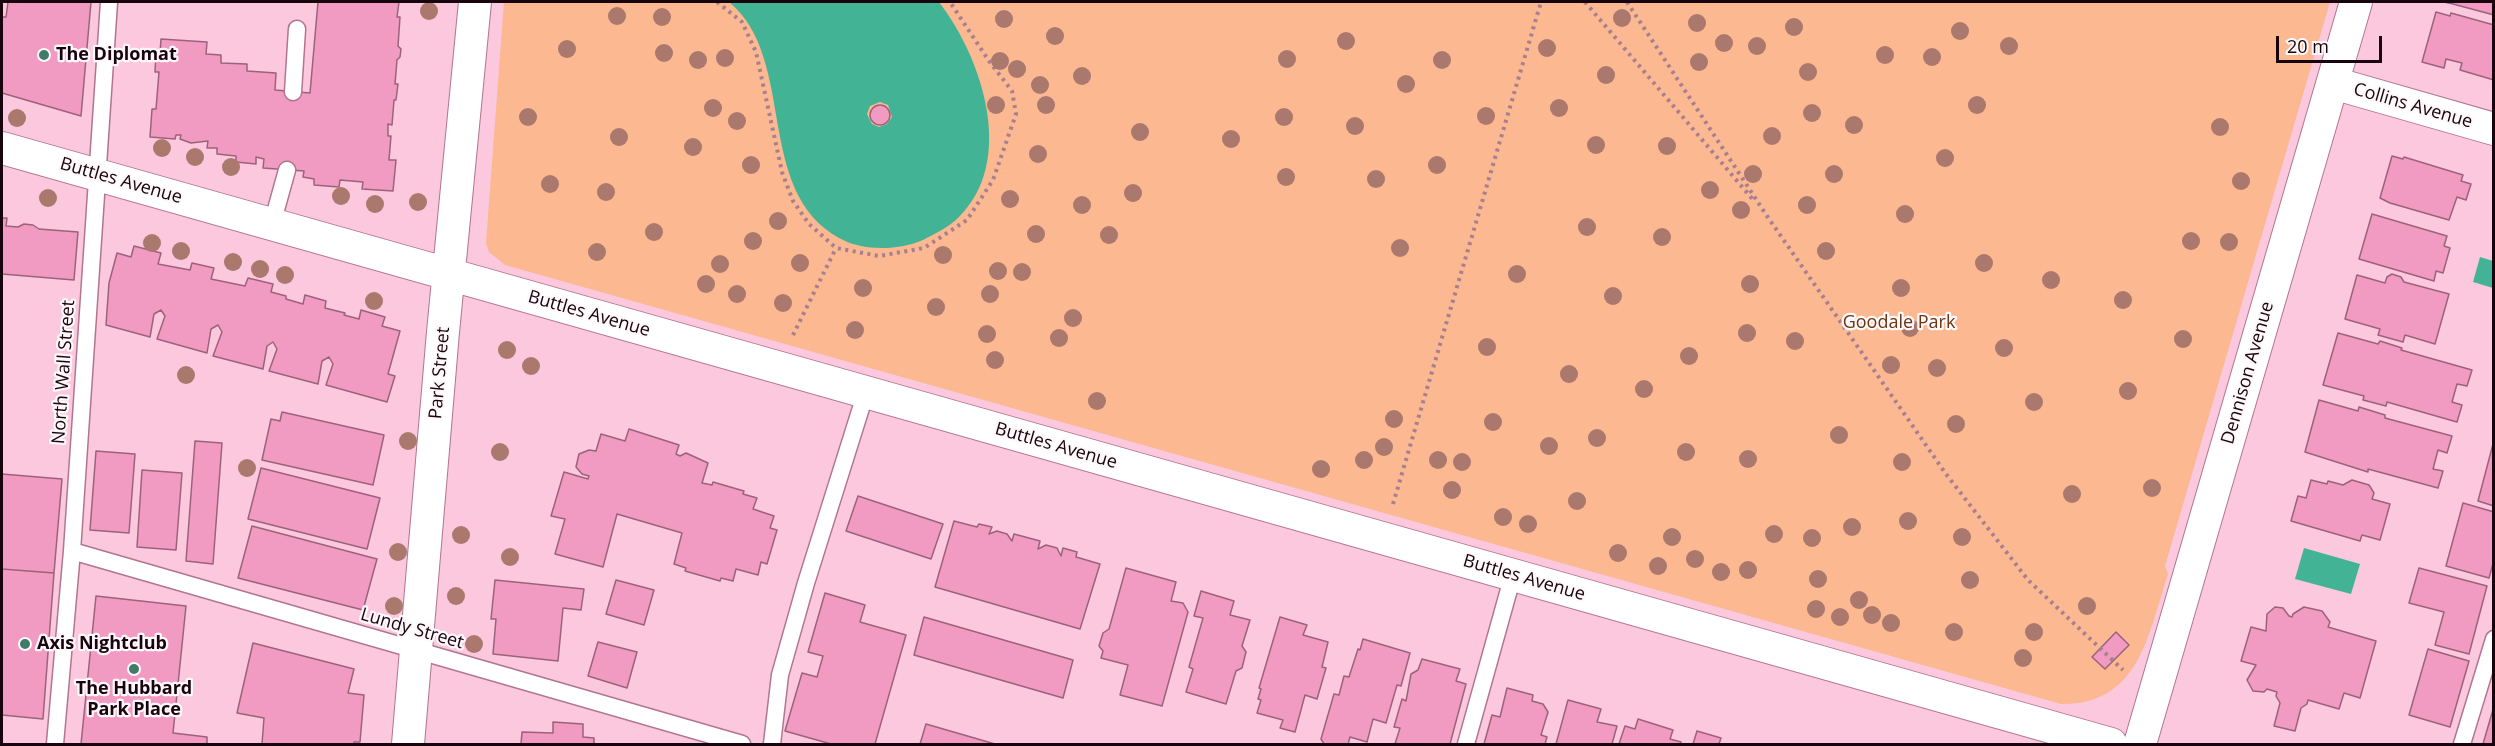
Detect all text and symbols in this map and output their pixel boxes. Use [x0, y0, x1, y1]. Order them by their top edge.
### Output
scale bar [2279, 24, 2386, 62]
text: 20 m [2287, 34, 2329, 58]
place label: The Diplomat [56, 44, 177, 66]
marker: The Diplomat [37, 48, 51, 62]
street label: Collins Avenue [2351, 79, 2475, 133]
street label: Buttles Avenue [57, 153, 185, 209]
street label: Buttles Avenue [525, 286, 653, 342]
street label: North Wall Street [48, 299, 80, 445]
street label: Dennison Avenue [2217, 299, 2279, 447]
park label: Goodale Park [1843, 312, 1955, 334]
street label: Park Street [425, 326, 455, 420]
street label: Buttles Avenue [992, 418, 1120, 474]
street label: Buttles Avenue [1460, 550, 1588, 606]
street label: Lundy Street [358, 604, 466, 654]
place label: Axis Nightclub [37, 633, 167, 655]
marker: Axis Nightclub [18, 637, 32, 651]
marker: The Hubbard Park Place [127, 662, 141, 676]
place label: The Hubbard Park Place [76, 678, 192, 720]

